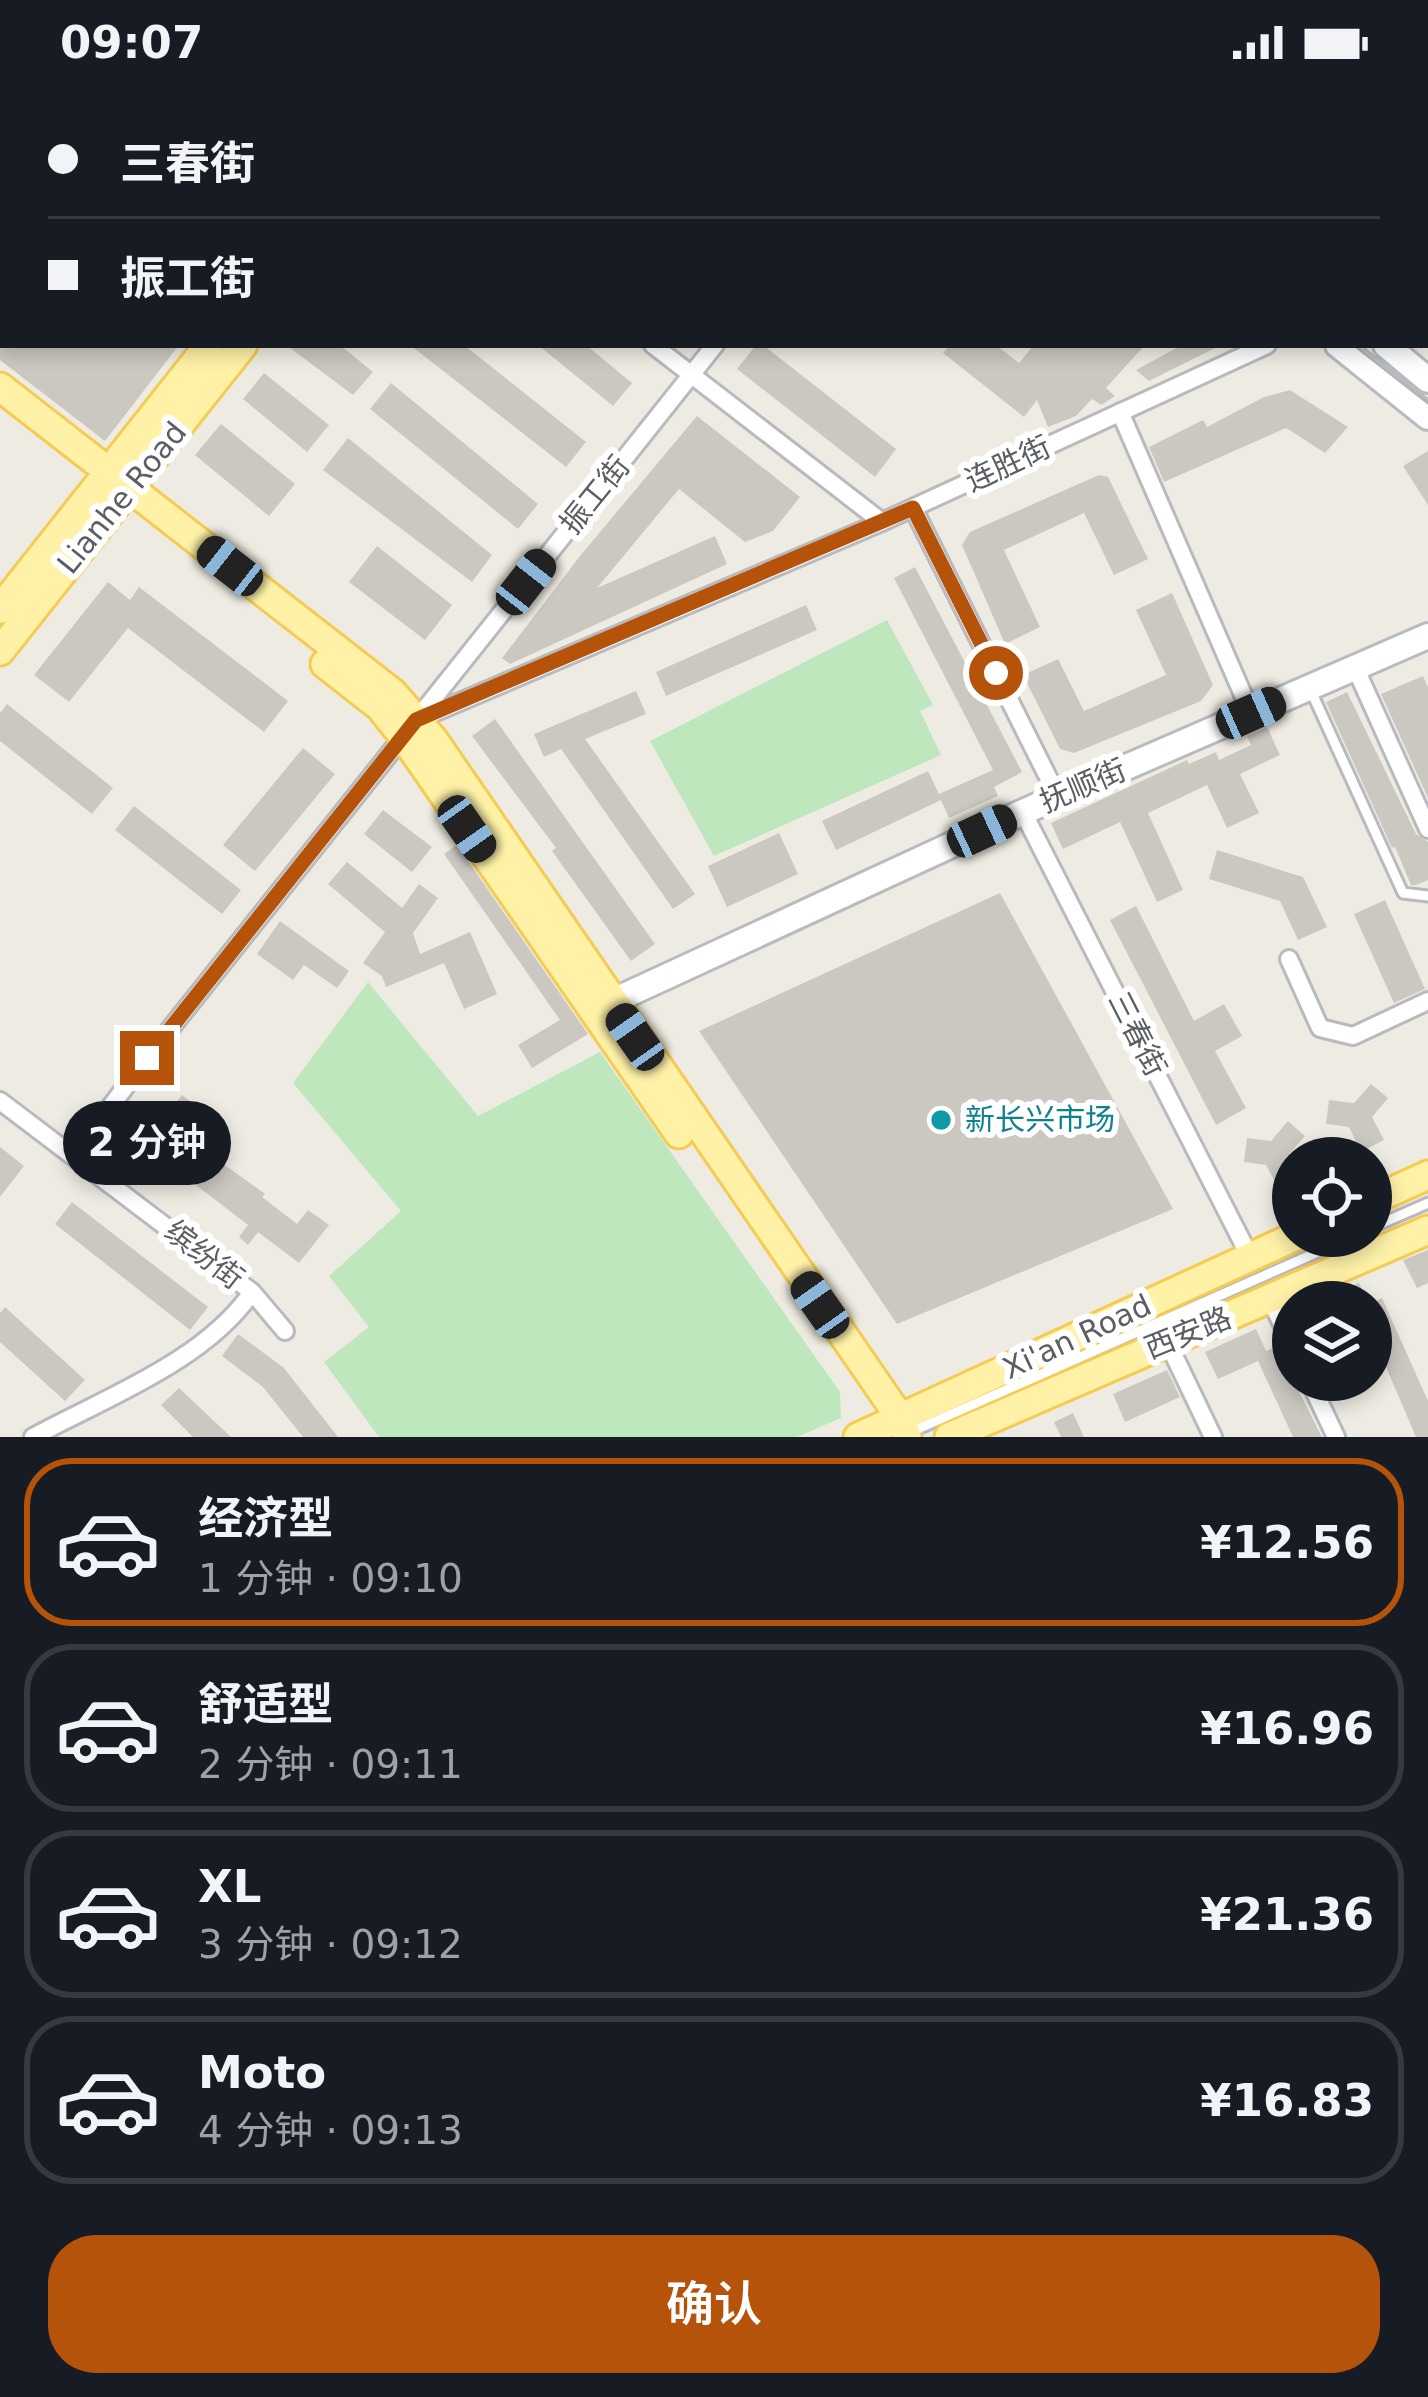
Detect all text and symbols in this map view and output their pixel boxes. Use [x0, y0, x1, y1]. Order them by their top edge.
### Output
text: 09:07 [60, 16, 203, 69]
text: 三春街 [120, 137, 255, 190]
text: 振工街 [120, 252, 255, 305]
street label: Lianhe Road [50, 415, 193, 580]
street label: 连胜街 [960, 429, 1056, 498]
street label: 振工街 [553, 449, 637, 541]
car [191, 530, 269, 602]
car [490, 543, 562, 621]
route start [969, 646, 1023, 700]
car [1211, 682, 1291, 744]
street label: 抚顺街 [1035, 752, 1131, 819]
car [432, 789, 502, 869]
car [942, 799, 1022, 863]
street label: 三春街 [1101, 986, 1173, 1082]
car [600, 997, 670, 1077]
route end [120, 1031, 174, 1085]
callout: 2 分钟 [63, 1100, 231, 1184]
place label: 新长兴市场 [965, 1102, 1115, 1137]
marker: 新长兴市场 [928, 1107, 954, 1133]
text: 2 分钟 [88, 1120, 206, 1165]
map controls [1272, 1137, 1392, 1401]
button: locate [1272, 1137, 1392, 1257]
street label: 缤纷街 [158, 1213, 251, 1296]
car [785, 1265, 855, 1345]
button: layers [1272, 1281, 1392, 1401]
street label: Xi'an Road [997, 1287, 1156, 1386]
street label: 西安路 [1140, 1299, 1236, 1366]
icon: car [54, 1488, 162, 1596]
text: 经济型 [198, 1492, 333, 1545]
text: ¥12.56 [1200, 1516, 1374, 1569]
text: 1 分钟 · 09:10 [198, 1556, 463, 1601]
icon: car [54, 1674, 162, 1782]
text: 舒适型 [198, 1678, 333, 1731]
text: ¥16.96 [1200, 1702, 1374, 1755]
text: 2 分钟 · 09:11 [198, 1742, 463, 1787]
icon: car [54, 1860, 162, 1968]
text: XL [198, 1860, 261, 1913]
text: ¥21.36 [1200, 1888, 1374, 1941]
text: 3 分钟 · 09:12 [198, 1922, 463, 1967]
icon: car [54, 2046, 162, 2154]
text: Moto [198, 2046, 326, 2099]
text: ¥16.83 [1200, 2074, 1374, 2127]
text: 4 分钟 · 09:13 [198, 2108, 463, 2153]
button: 确认 [48, 2235, 1380, 2373]

